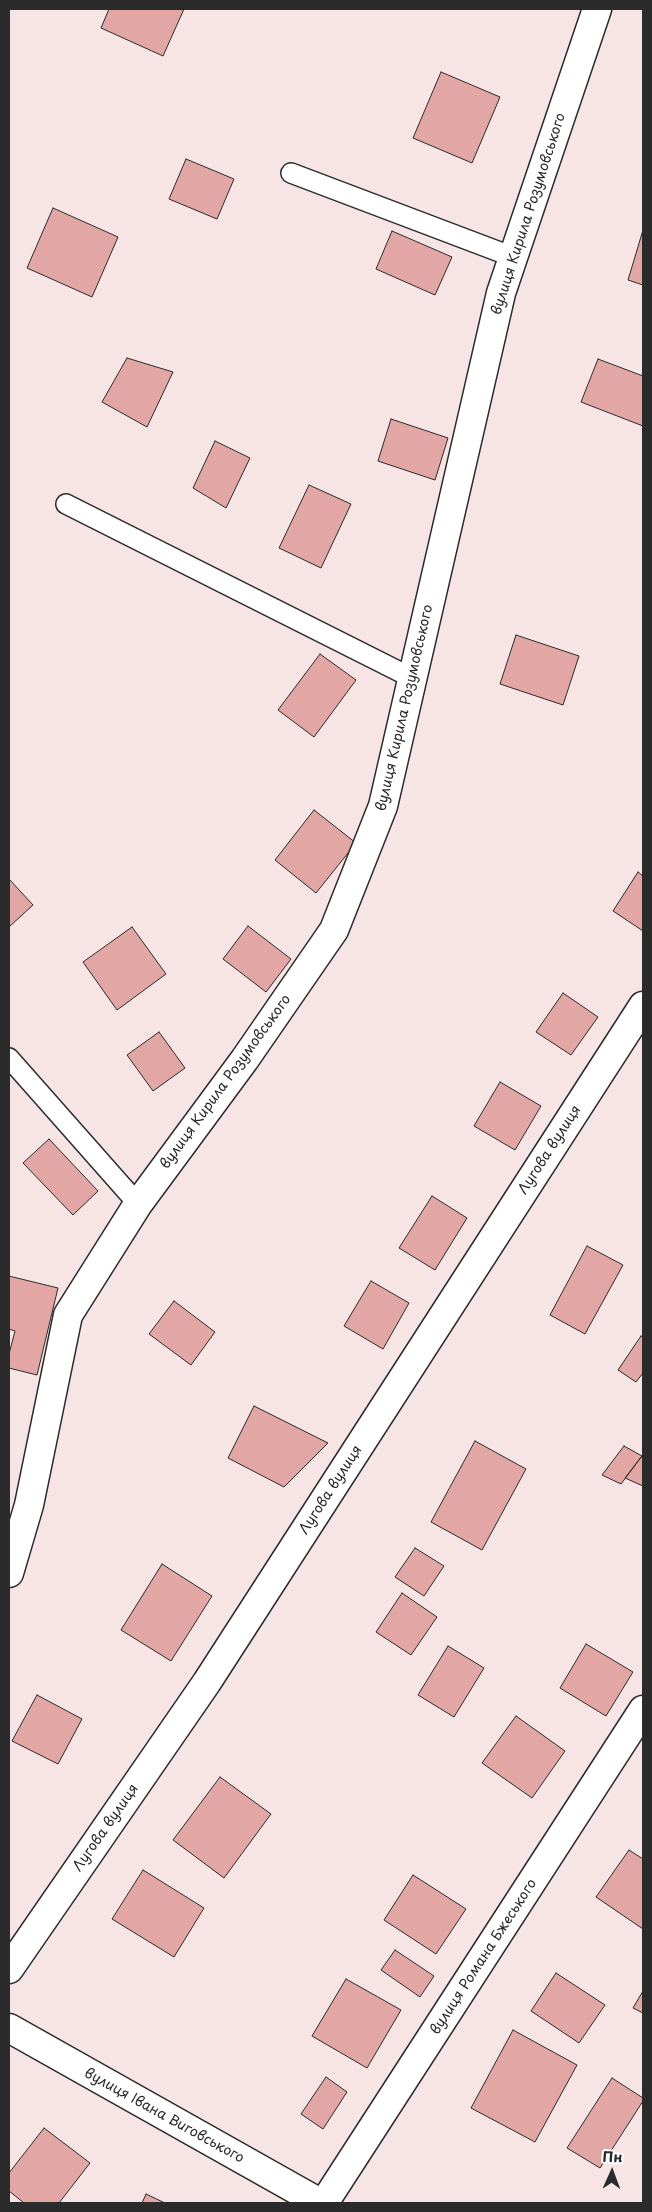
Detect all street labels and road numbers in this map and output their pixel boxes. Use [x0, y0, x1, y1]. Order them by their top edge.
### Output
street label: вулиця Кирила Розумовського [488, 111, 570, 317]
street label: вулиця Кирила Розумовського [373, 603, 437, 813]
street label: вулиця Кирила Розумовського [157, 992, 295, 1172]
street label: Лугова вулиця [515, 1102, 585, 1198]
street label: Лугова вулиця [296, 1442, 366, 1538]
street label: Лугова вулиця [70, 1781, 142, 1875]
street label: вулиця Романа Бжеського [427, 1876, 541, 2038]
street label: вулиця Івана Виговського [81, 2065, 247, 2167]

